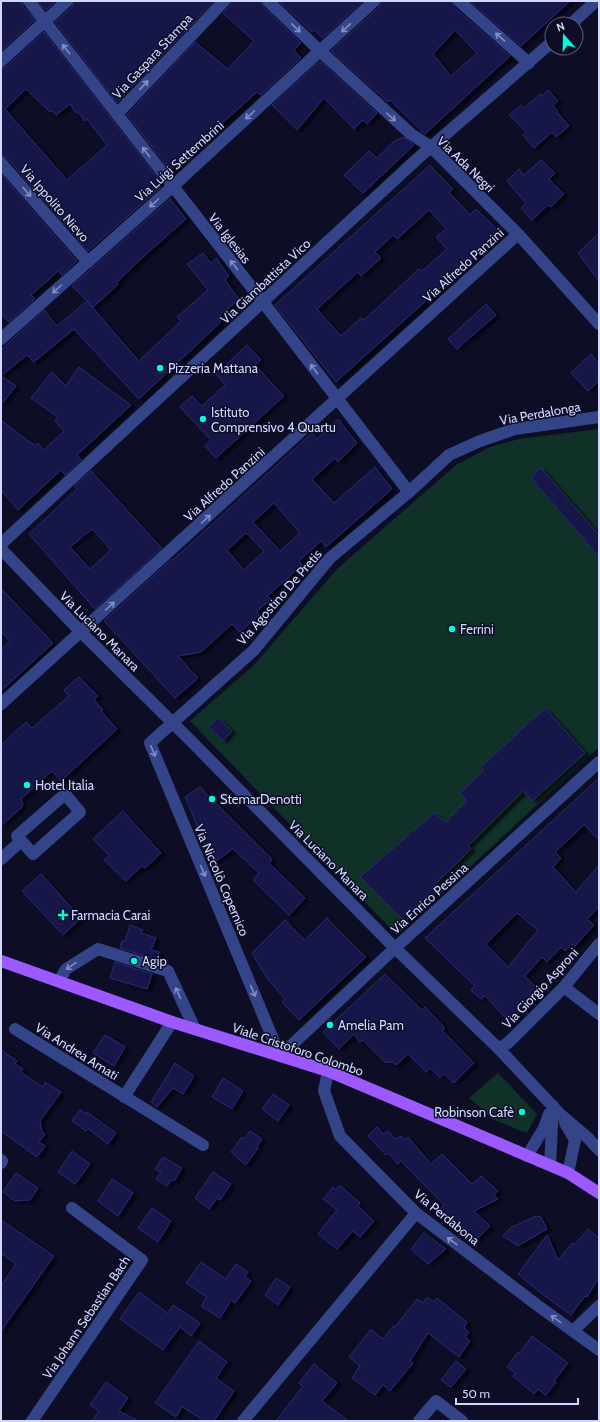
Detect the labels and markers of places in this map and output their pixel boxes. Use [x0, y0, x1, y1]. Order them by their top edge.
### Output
place label: Pizzeria Mattana [168, 360, 259, 376]
marker: Pizzeria Mattana [155, 363, 165, 373]
place label: Istituto Comprensivo 4 Quartu [211, 404, 336, 435]
marker: Istituto Comprensivo 4 Quartu [198, 414, 208, 424]
place label: Ferrini [460, 621, 494, 637]
marker: Ferrini [447, 624, 457, 634]
place label: Hotel Italia [35, 777, 95, 793]
marker: Hotel Italia [22, 780, 32, 790]
place label: StemarDenotti [220, 791, 302, 807]
marker: StemarDenotti [207, 794, 217, 804]
place label: Farmacia Carai [71, 907, 150, 923]
marker: Farmacia Carai [58, 910, 68, 920]
place label: Agip [142, 953, 167, 969]
marker: Agip [129, 956, 139, 966]
place label: Amelia Pam [338, 1017, 404, 1033]
marker: Amelia Pam [325, 1020, 335, 1030]
place label: Robinson Cafè [434, 1104, 514, 1120]
marker: Robinson Cafè [517, 1107, 527, 1117]

